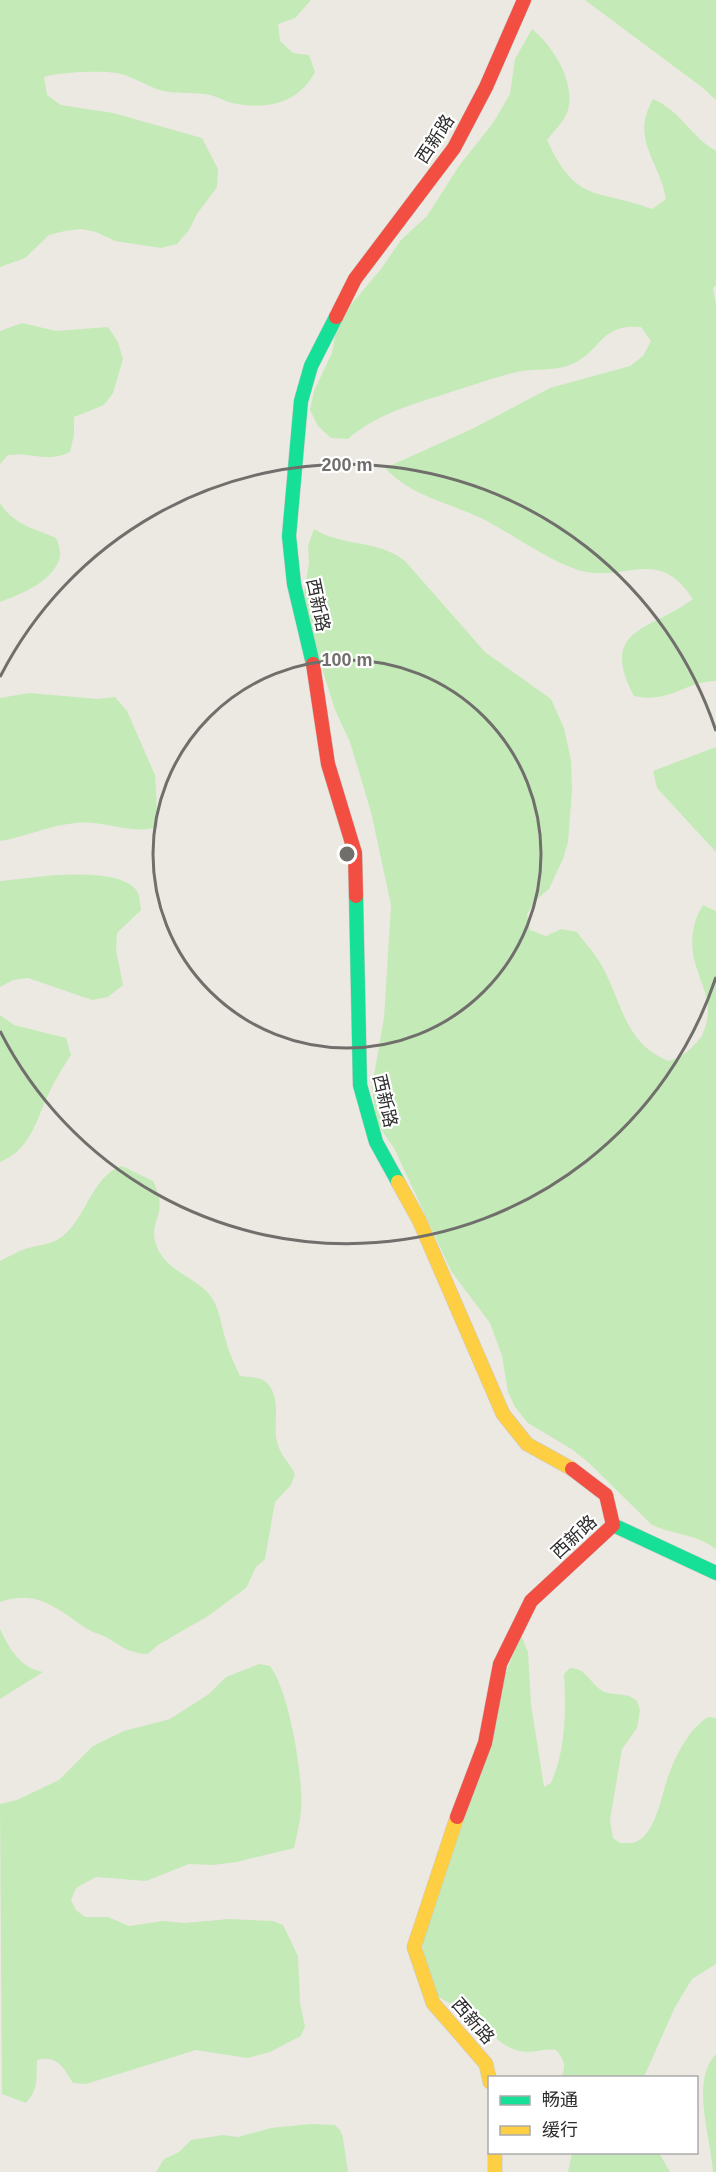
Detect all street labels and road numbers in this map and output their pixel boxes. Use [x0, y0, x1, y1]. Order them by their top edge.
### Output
street label: 西新路 [412, 111, 458, 167]
street label: 西新路 [303, 577, 333, 633]
street label: 西新路 [369, 1072, 401, 1130]
street label: 西新路 [547, 1511, 601, 1563]
street label: 西新路 [448, 1994, 498, 2048]

